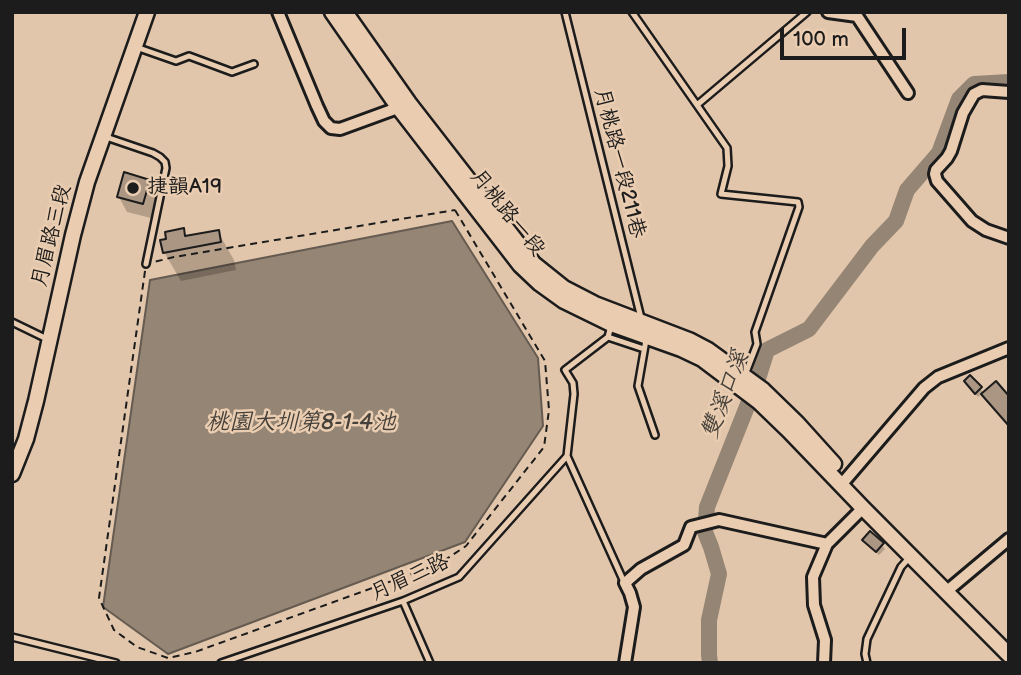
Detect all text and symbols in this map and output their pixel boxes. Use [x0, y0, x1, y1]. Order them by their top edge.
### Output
scale bar [783, 14, 909, 58]
text: 100 m [793, 27, 849, 52]
street label: 月桃路一段211巷 [588, 85, 650, 241]
street label: 月桃路一段 [464, 164, 550, 262]
place label: 捷韻A19 [147, 175, 222, 201]
marker: 捷韻A19 [125, 180, 141, 196]
street label: 月眉路三段 [27, 182, 77, 290]
water label: 雙溪口溪 [697, 347, 755, 443]
water label: 桃園大圳第8-1-4池 [206, 409, 396, 437]
street label: 月眉三路 [367, 549, 453, 607]

